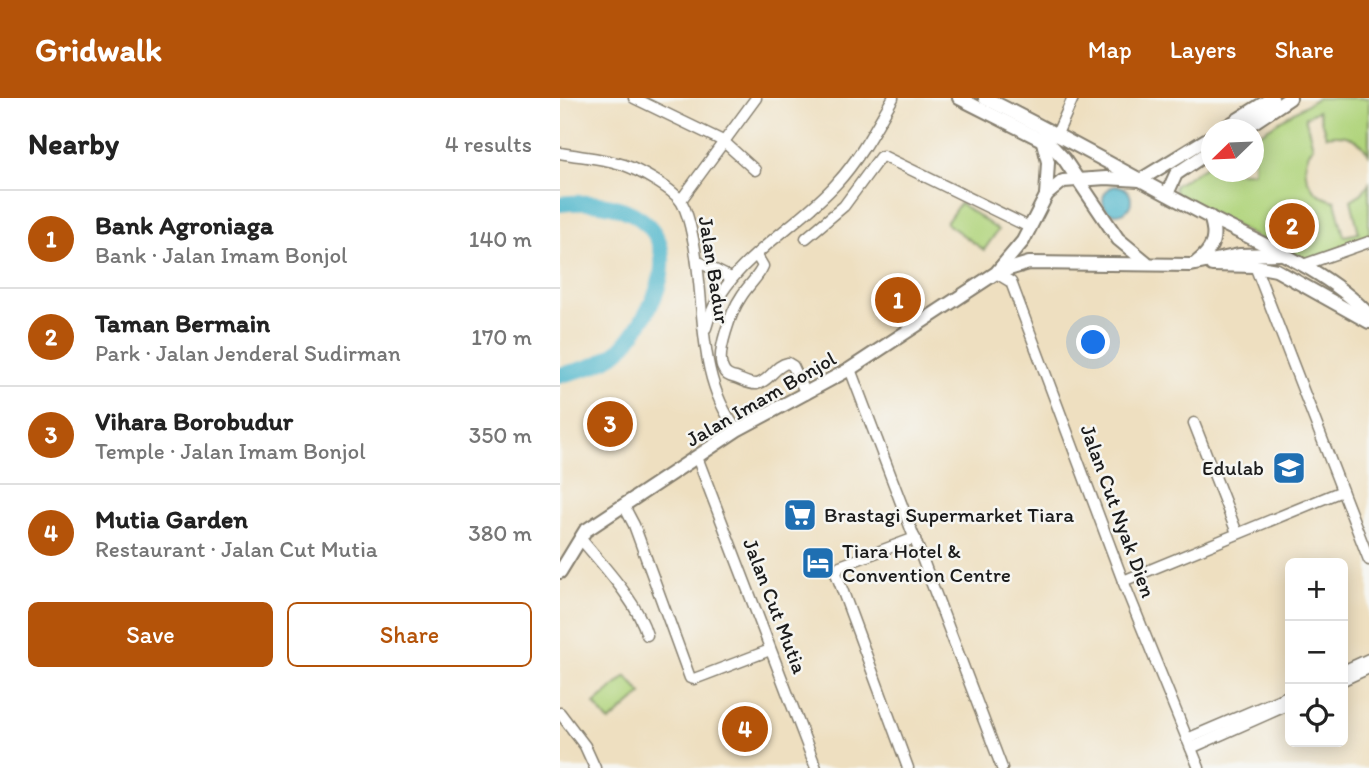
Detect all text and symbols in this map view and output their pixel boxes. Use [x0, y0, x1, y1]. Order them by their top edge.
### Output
text: Gridwalk [35, 30, 162, 69]
text: Map [1088, 35, 1132, 64]
text: Layers [1170, 35, 1237, 64]
text: Share [1275, 35, 1334, 64]
north arrow [1201, 119, 1264, 182]
text: Nearby [28, 125, 119, 162]
text: 4 results [445, 130, 532, 158]
pin: 2 [1269, 200, 1315, 252]
text: Bank Agroniaga [95, 209, 274, 241]
street label: Jalan Badur [694, 214, 735, 326]
text: 1 [46, 225, 56, 253]
text: 140 m [469, 225, 532, 253]
text: Bank · Jalan Imam Bonjol [95, 241, 348, 269]
pin: 1 [875, 274, 921, 326]
text: Taman Bermain [95, 307, 270, 339]
text: 2 [45, 323, 57, 351]
text: 170 m [471, 323, 532, 351]
your location [1076, 325, 1110, 359]
text: Park · Jalan Jenderal Sudirman [95, 339, 401, 367]
street label: Jalan Imam Bonjol [681, 345, 840, 452]
pin: 3 [587, 398, 633, 450]
text: Vihara Borobudur [95, 405, 293, 437]
text: 3 [45, 421, 57, 449]
text: 350 m [469, 421, 532, 449]
street label: Jalan Cut Nyak Dien [1076, 421, 1161, 601]
text: Temple · Jalan Imam Bonjol [95, 437, 366, 465]
school or university icon: Edulab [1270, 449, 1308, 487]
place label: Edulab [1202, 455, 1264, 480]
supermarket icon: Brastagi Supermarket Tiara [781, 496, 819, 534]
place label: Brastagi Supermarket Tiara [824, 502, 1074, 527]
text: Mutia Garden [95, 503, 248, 535]
text: 4 [44, 519, 58, 547]
text: 380 m [468, 519, 532, 547]
text: Restaurant · Jalan Cut Mutia [95, 535, 378, 563]
street label: Jalan Cut Mutia [738, 535, 813, 677]
place label: Tiara Hotel & Convention Centre [842, 538, 1011, 587]
hotel icon: Tiara Hotel & Convention Centre [799, 544, 837, 582]
map controls [1285, 558, 1348, 747]
button: + [1285, 558, 1348, 621]
button: Save [28, 602, 273, 667]
button: Share [287, 602, 532, 667]
button: − [1285, 621, 1348, 684]
button: locate [1285, 684, 1348, 747]
pin: 4 [722, 703, 768, 755]

